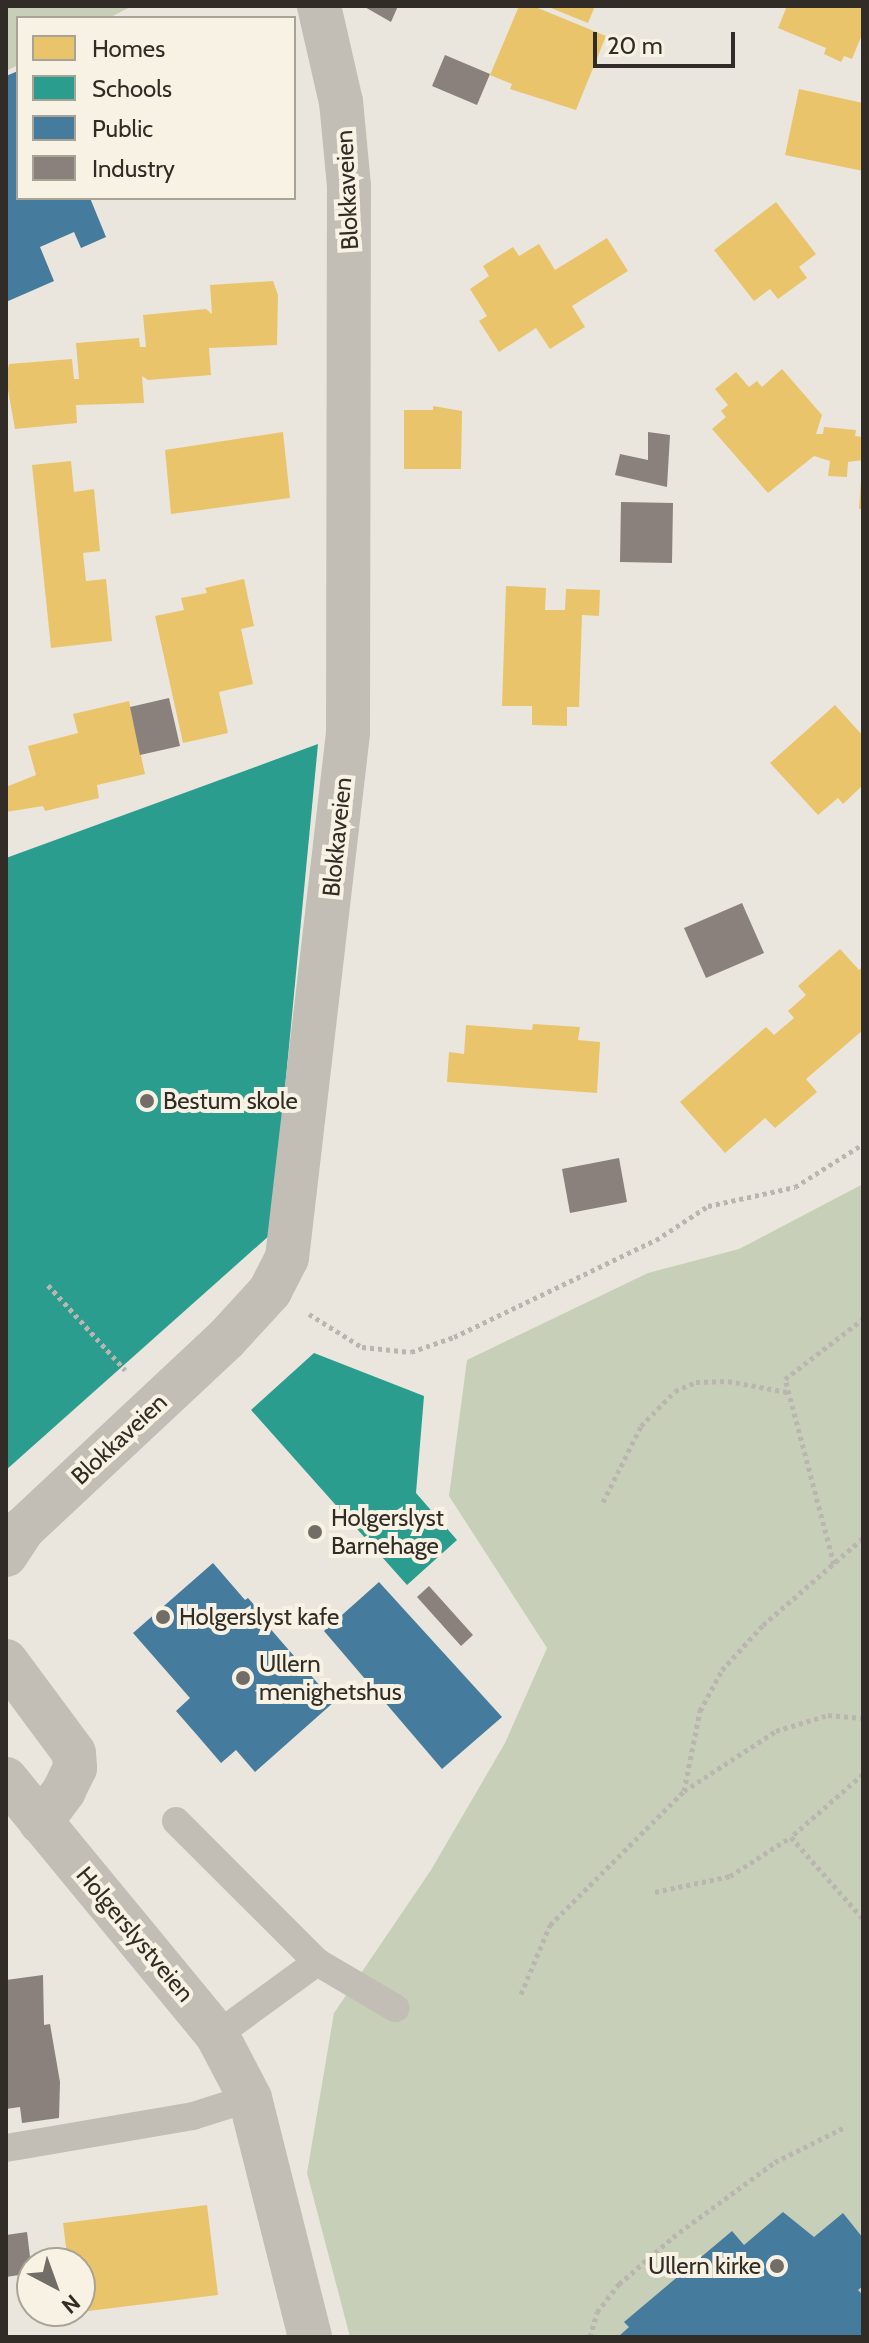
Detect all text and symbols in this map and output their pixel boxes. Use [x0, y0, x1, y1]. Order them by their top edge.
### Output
legend [16, 16, 296, 200]
scale bar [597, 16, 739, 66]
text: 20 m [607, 31, 663, 60]
text: Homes [92, 34, 165, 63]
text: Schools [92, 74, 172, 103]
text: Public [92, 114, 153, 143]
street label: Blokkaveien [329, 129, 365, 251]
text: Industry [92, 154, 175, 183]
street label: Blokkaveien [316, 776, 358, 898]
place label: Bestum skole [163, 1087, 298, 1115]
marker: Bestum skole [138, 1092, 156, 1110]
street label: Blokkaveien [65, 1388, 173, 1490]
place label: Holgerslyst Barnehage [331, 1504, 444, 1560]
marker: Holgerslyst Barnehage [306, 1523, 324, 1541]
place label: Holgerslyst kafe [179, 1603, 339, 1631]
marker: Holgerslyst kafe [154, 1608, 172, 1626]
place label: Ullern menighetshus [259, 1650, 402, 1706]
marker: Ullern menighetshus [234, 1669, 252, 1687]
street label: Holgerslystveien [70, 1861, 200, 2007]
north arrow [16, 2247, 96, 2327]
place label: Ullern kirke [648, 2252, 761, 2280]
marker: Ullern kirke [768, 2257, 786, 2275]
text: N [56, 2289, 85, 2319]

